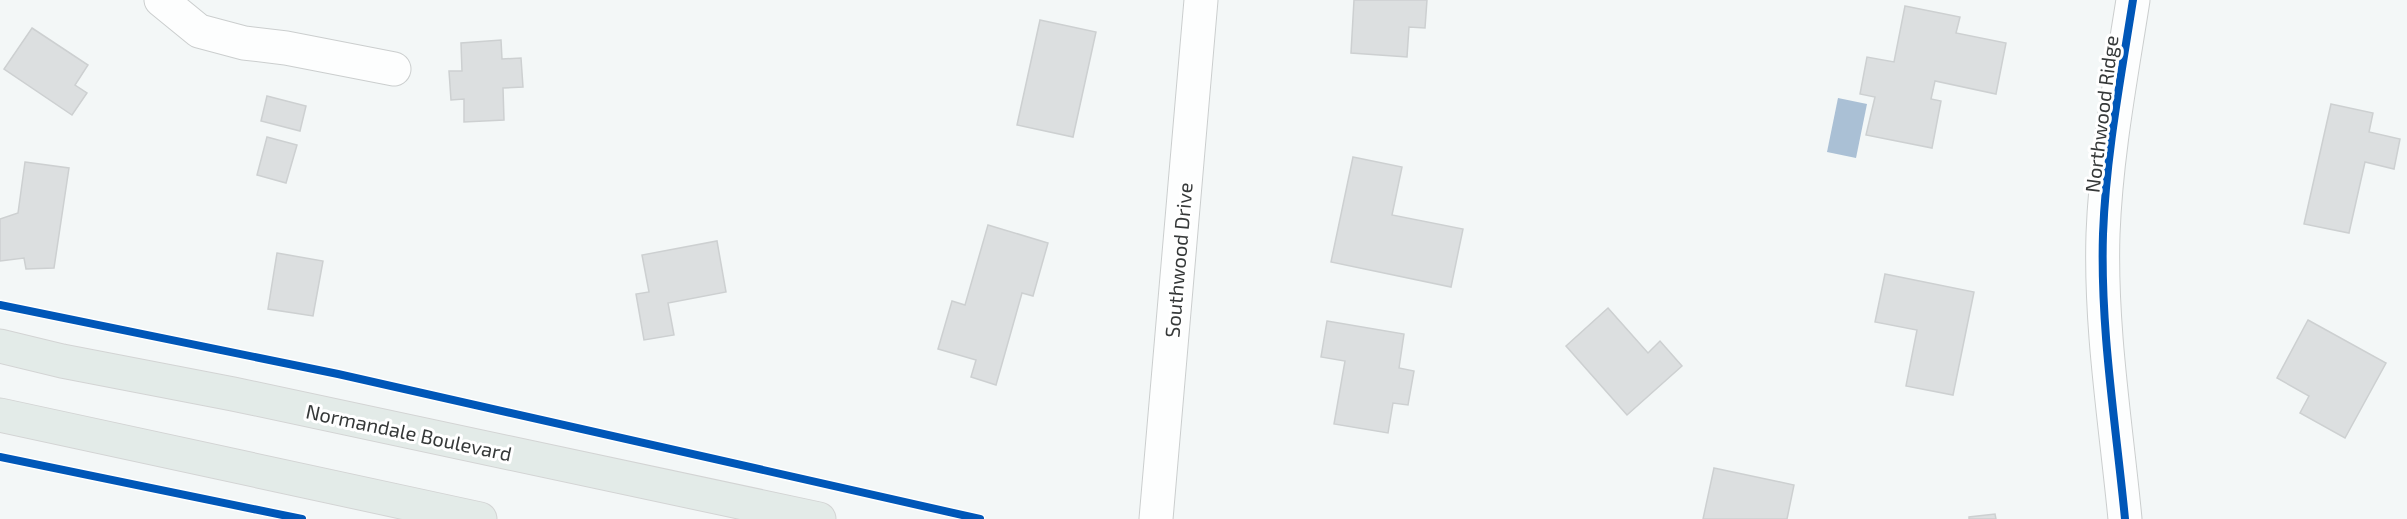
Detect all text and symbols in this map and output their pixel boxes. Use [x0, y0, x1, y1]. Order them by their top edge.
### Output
street label: Northwood Ridge [2079, 34, 2123, 194]
street label: Southwood Drive [1159, 181, 1197, 339]
street label: Normandale Boulevard [304, 398, 514, 466]

